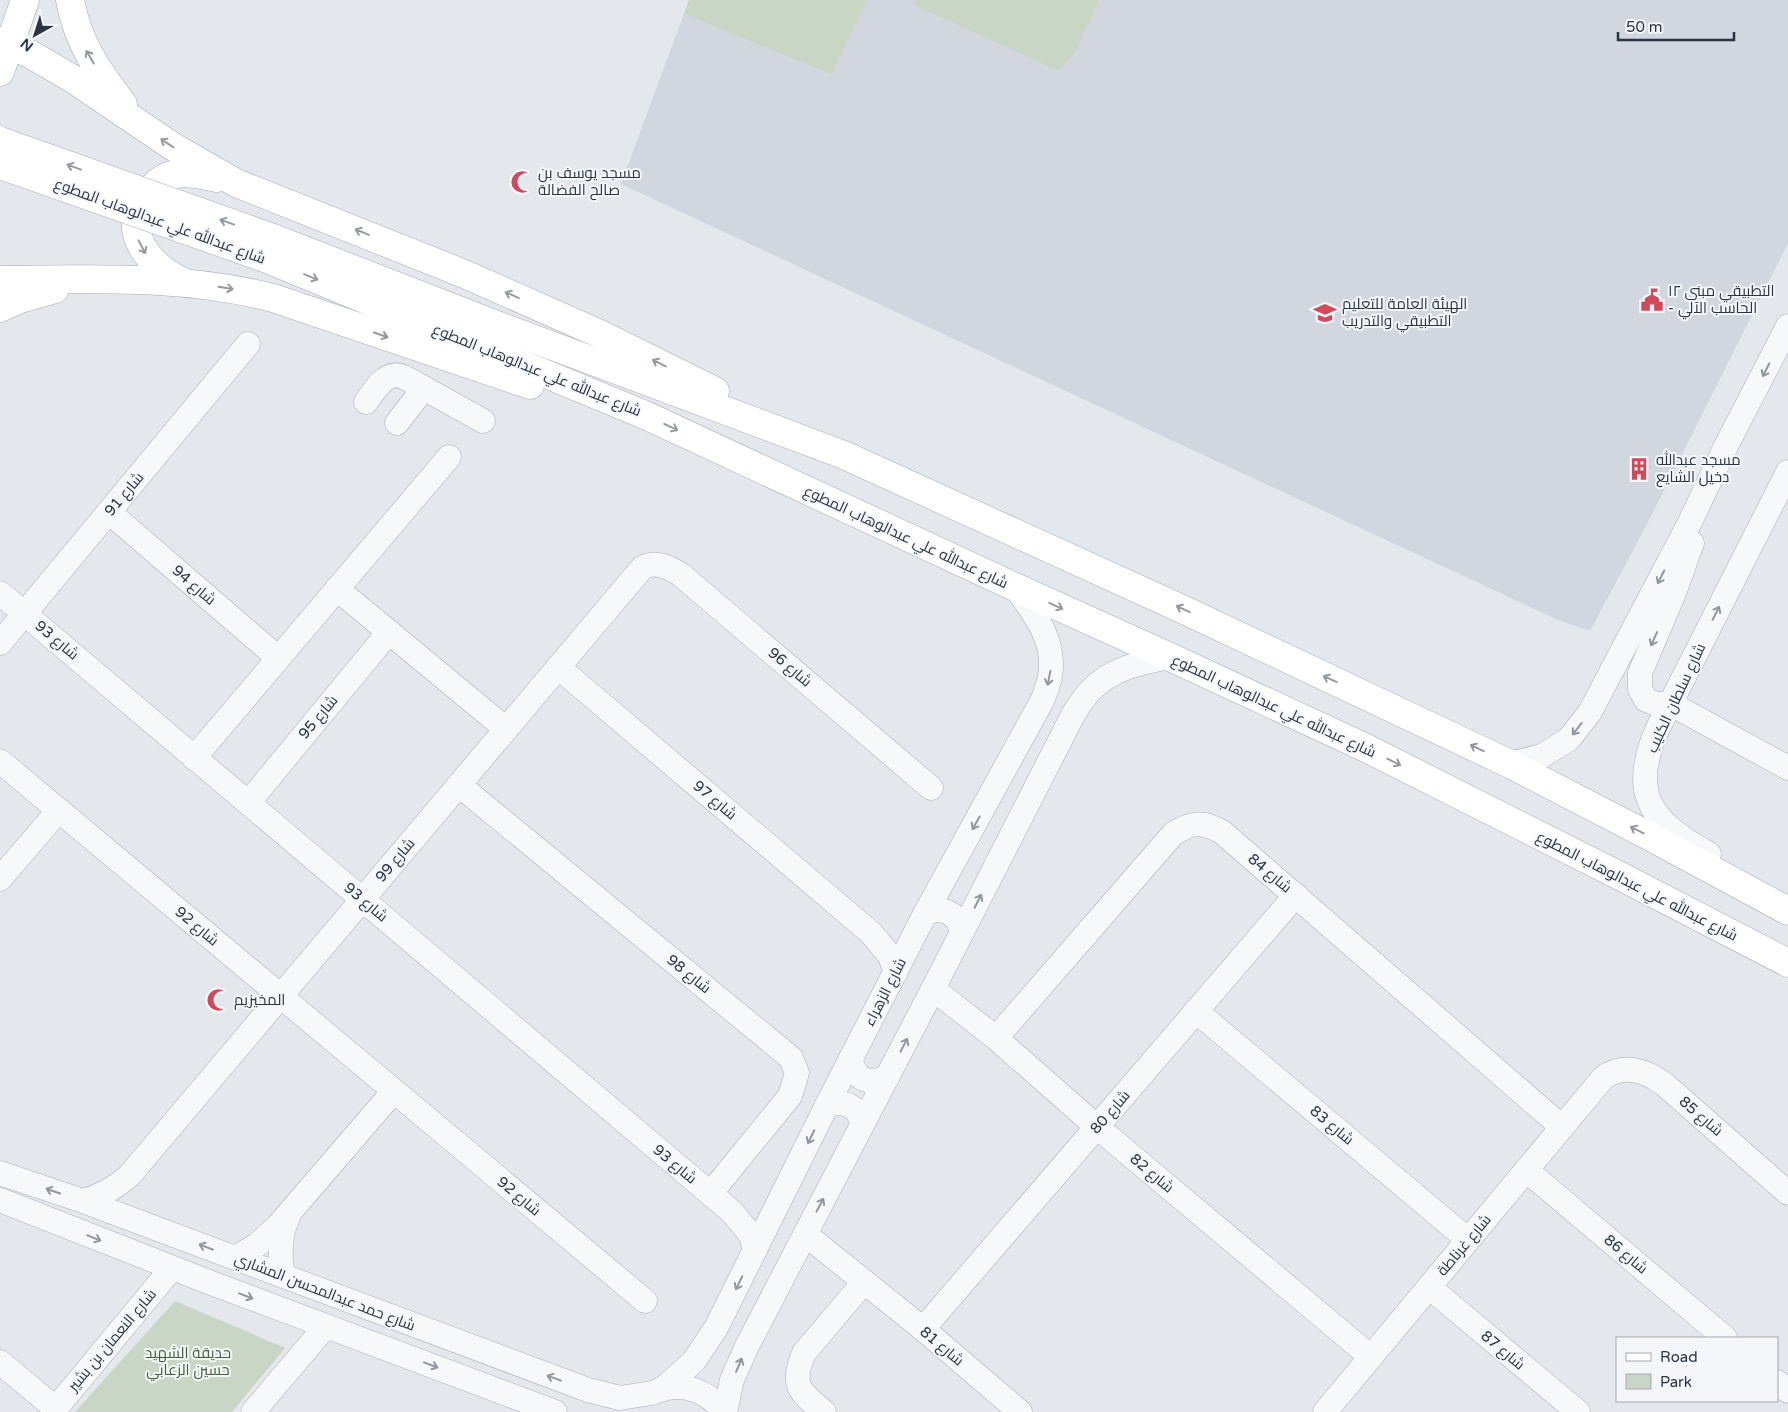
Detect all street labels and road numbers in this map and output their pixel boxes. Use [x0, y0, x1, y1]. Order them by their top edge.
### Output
street label: شارع عبدالله علي عبدالوهاب المطوع [51, 173, 268, 270]
street label: شارع عبدالله علي عبدالوهاب المطوع [429, 319, 644, 423]
street label: شارع 91 [100, 468, 149, 521]
street label: شارع عبدالله علي عبدالوهاب المطوع [800, 481, 1011, 595]
street label: شارع 94 [167, 561, 219, 610]
street label: شارع 93 [30, 616, 83, 665]
street label: شارع سلطان الكليب [1643, 640, 1711, 756]
street label: شارع 96 [763, 643, 816, 692]
street label: شارع عبدالله علي عبدالوهاب المطوع [1168, 650, 1379, 764]
street label: شارع 95 [294, 691, 343, 744]
street label: شارع 97 [688, 776, 741, 825]
street label: شارع عبدالله علي عبدالوهاب المطوع [1532, 826, 1741, 947]
street label: شارع 99 [371, 834, 420, 887]
street label: شارع 84 [1243, 849, 1296, 898]
street label: شارع 93 [339, 878, 392, 927]
street label: شارع 92 [170, 902, 223, 951]
street label: شارع 98 [662, 951, 715, 999]
street label: شارع الزهراء [860, 955, 912, 1030]
street label: شارع 80 [1086, 1087, 1135, 1139]
street label: شارع 85 [1674, 1092, 1726, 1141]
street label: شارع 83 [1305, 1101, 1358, 1150]
street label: شارع 93 [648, 1140, 701, 1189]
street label: شارع 82 [1125, 1149, 1178, 1198]
street label: شارع 92 [492, 1172, 545, 1221]
street label: شارع غرناطة [1433, 1211, 1496, 1281]
street label: شارع 86 [1599, 1230, 1652, 1279]
street label: شارع حمد عبدالمحسن المشاري [231, 1249, 418, 1338]
street label: شارع النعمان بن بشير [63, 1285, 161, 1397]
street label: شارع 81 [915, 1322, 968, 1371]
street label: شارع 87 [1476, 1326, 1529, 1375]

